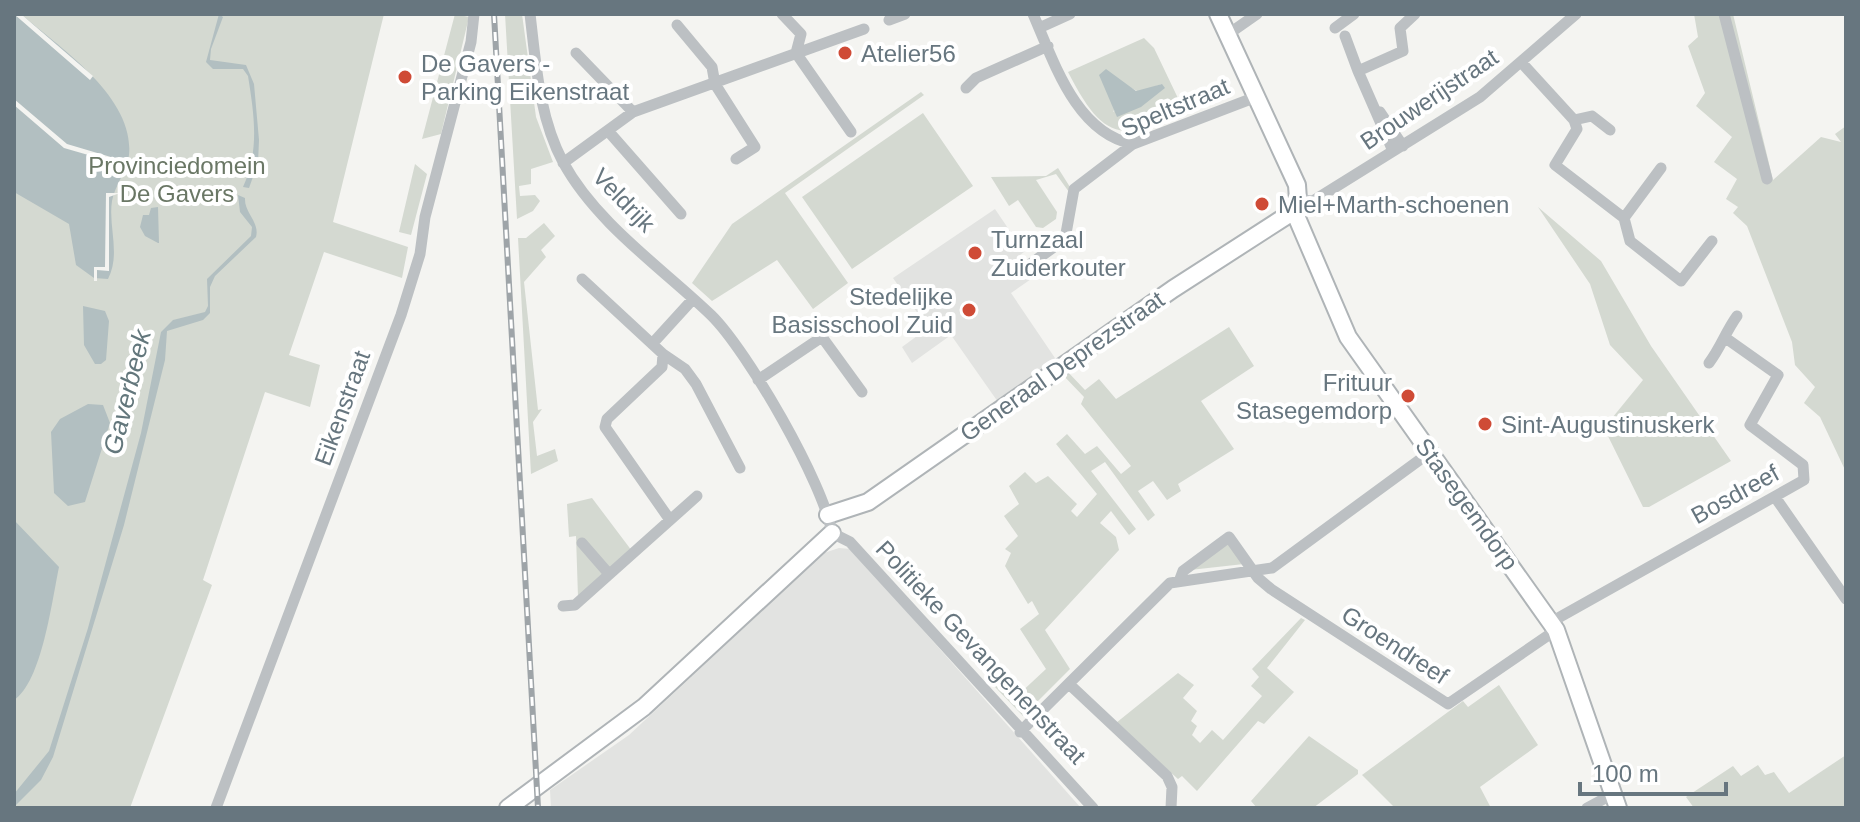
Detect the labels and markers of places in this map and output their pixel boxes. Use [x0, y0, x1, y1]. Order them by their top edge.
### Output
place label: Atelier56 [861, 40, 956, 67]
marker: Atelier56 [836, 44, 854, 62]
place label: De Gavers - Parking Eikenstraat [421, 50, 629, 105]
marker: De Gavers - Parking Eikenstraat [396, 68, 414, 86]
place label: Miel+Marth-schoenen [1278, 191, 1509, 218]
marker: Miel+Marth-schoenen [1253, 195, 1271, 213]
place label: Turnzaal Zuiderkouter [991, 226, 1126, 281]
marker: Turnzaal Zuiderkouter [966, 244, 984, 262]
place label: Stedelijke Basisschool Zuid [772, 283, 953, 338]
marker: Stedelijke Basisschool Zuid [960, 301, 978, 319]
place label: Frituur Stasegemdorp [1236, 369, 1392, 424]
marker: Frituur Stasegemdorp [1399, 387, 1417, 405]
place label: Sint-Augustinuskerk [1501, 411, 1715, 438]
marker: Sint-Augustinuskerk [1476, 415, 1494, 433]

